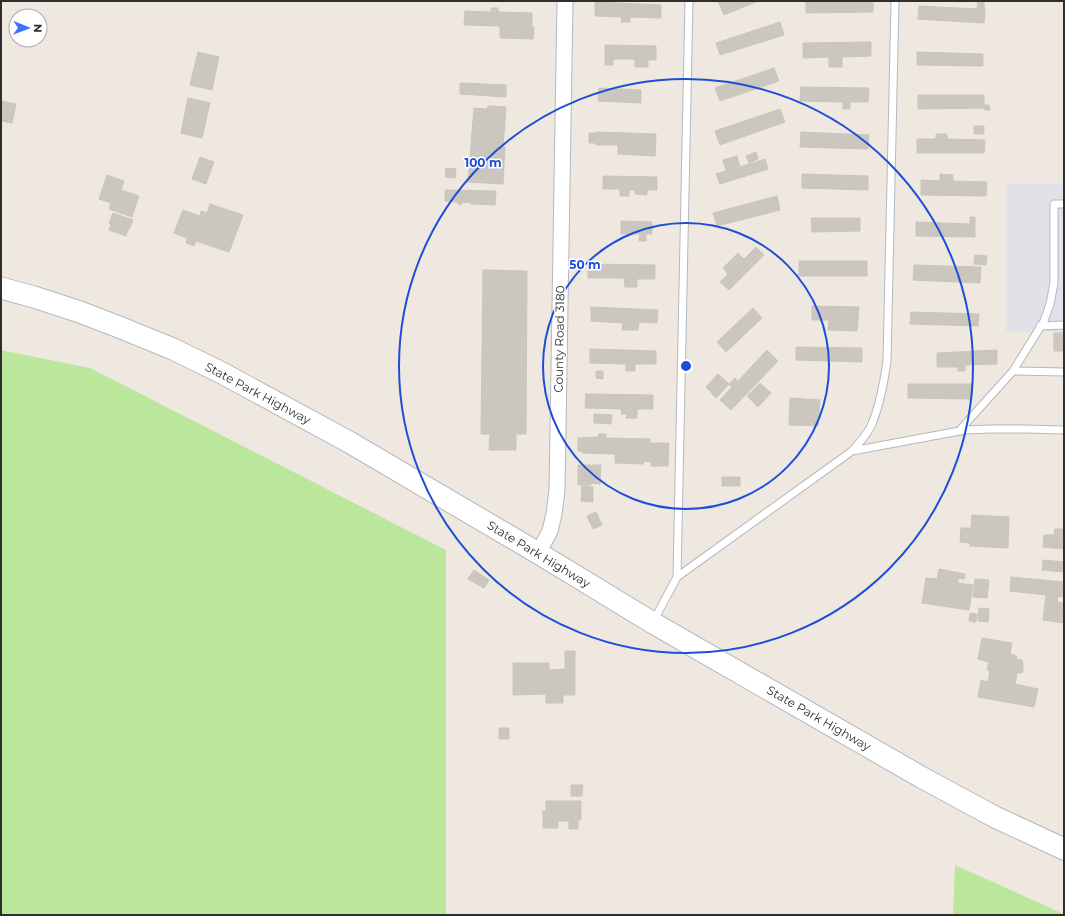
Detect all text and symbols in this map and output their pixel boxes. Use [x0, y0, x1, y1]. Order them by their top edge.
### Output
north arrow [8, 8, 48, 48]
text: N [31, 24, 45, 33]
text: 100 m [465, 155, 501, 170]
text: 50 m [569, 257, 601, 272]
street label: County Road 3180 [551, 285, 567, 393]
street label: State Park Highway [203, 359, 314, 427]
centre of rings [679, 359, 693, 373]
street label: State Park Highway [485, 517, 594, 591]
street label: State Park Highway [764, 682, 874, 754]

